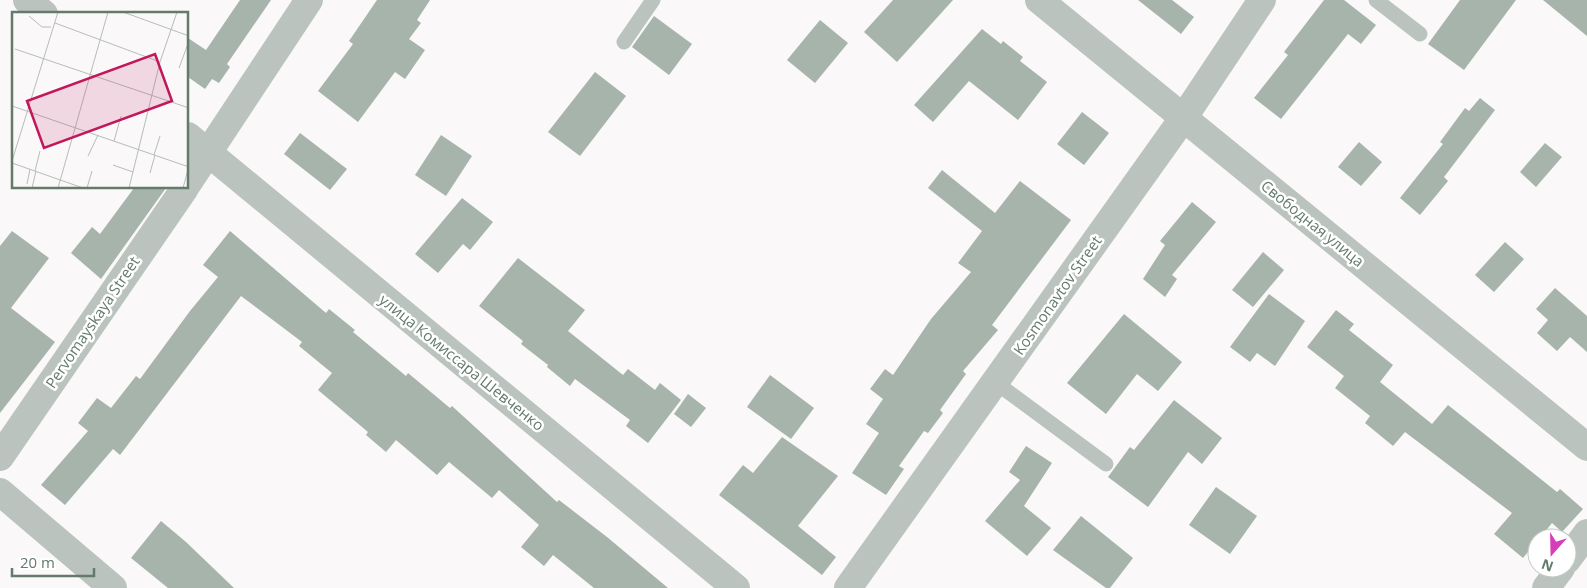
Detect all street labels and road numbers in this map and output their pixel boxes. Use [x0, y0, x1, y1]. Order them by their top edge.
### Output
street label: Свободная улица [1257, 175, 1369, 271]
street label: Kosmonavtov Street [1008, 232, 1106, 358]
street label: Pervomayskaya Street [40, 252, 144, 392]
street label: улица Комиссара Шевченко [376, 289, 548, 435]

